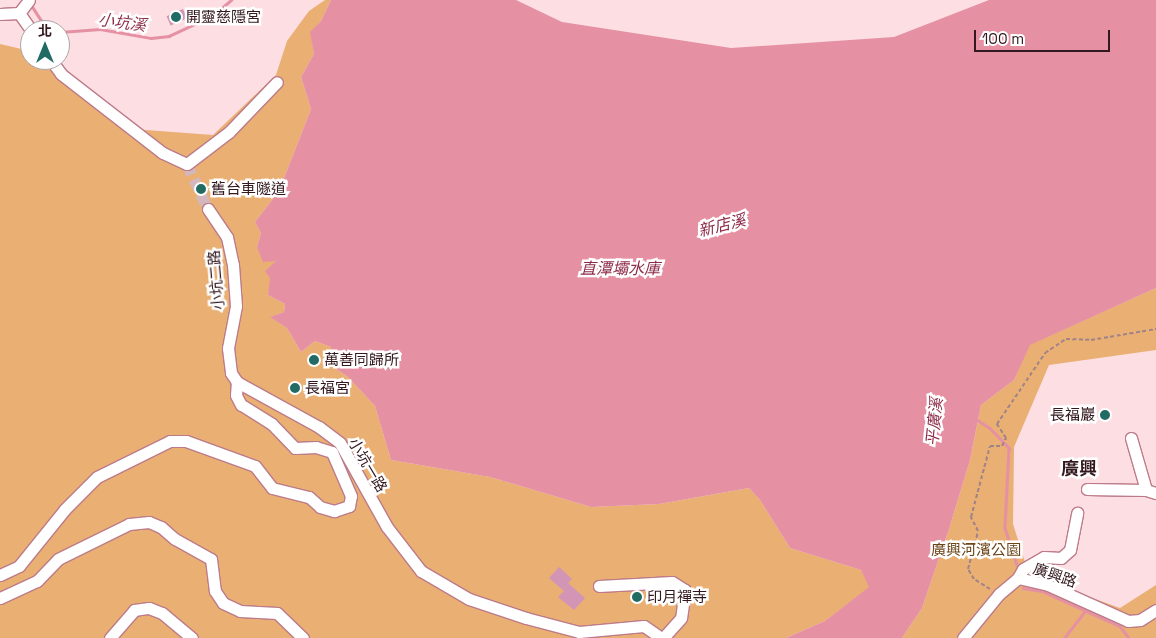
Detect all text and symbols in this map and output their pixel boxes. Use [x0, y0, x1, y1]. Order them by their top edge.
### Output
place label: 開靈慈隱宮 [186, 8, 261, 26]
water label: 小坑溪 [97, 10, 147, 36]
marker: 開靈慈隱宮 [170, 11, 182, 23]
north arrow [20, 20, 70, 70]
scale bar [976, 20, 1112, 52]
text: 北 [38, 22, 52, 40]
text: 100 m [982, 29, 1024, 48]
place label: 舊台車隧道 [211, 180, 286, 198]
marker: 舊台車隧道 [195, 183, 207, 195]
water label: 新店溪 [696, 211, 748, 241]
street label: 小坑二路 [204, 249, 228, 311]
water label: 直潭壩水庫 [580, 259, 660, 279]
place label: 萬善同歸所 [324, 351, 399, 369]
marker: 萬善同歸所 [308, 354, 320, 366]
place label: 長福宮 [305, 379, 350, 397]
marker: 長福宮 [289, 382, 301, 394]
water label: 平廣溪 [923, 397, 947, 447]
place label: 長福巖 [1050, 406, 1095, 424]
marker: 長福巖 [1099, 409, 1111, 421]
street label: 小坑一路 [345, 435, 391, 495]
district label: 廣興 [1061, 458, 1097, 480]
park label: 廣興河濱公園 [931, 541, 1021, 559]
street label: 廣興路 [1031, 559, 1079, 591]
place label: 印月禪寺 [647, 588, 707, 606]
marker: 印月禪寺 [631, 591, 643, 603]

